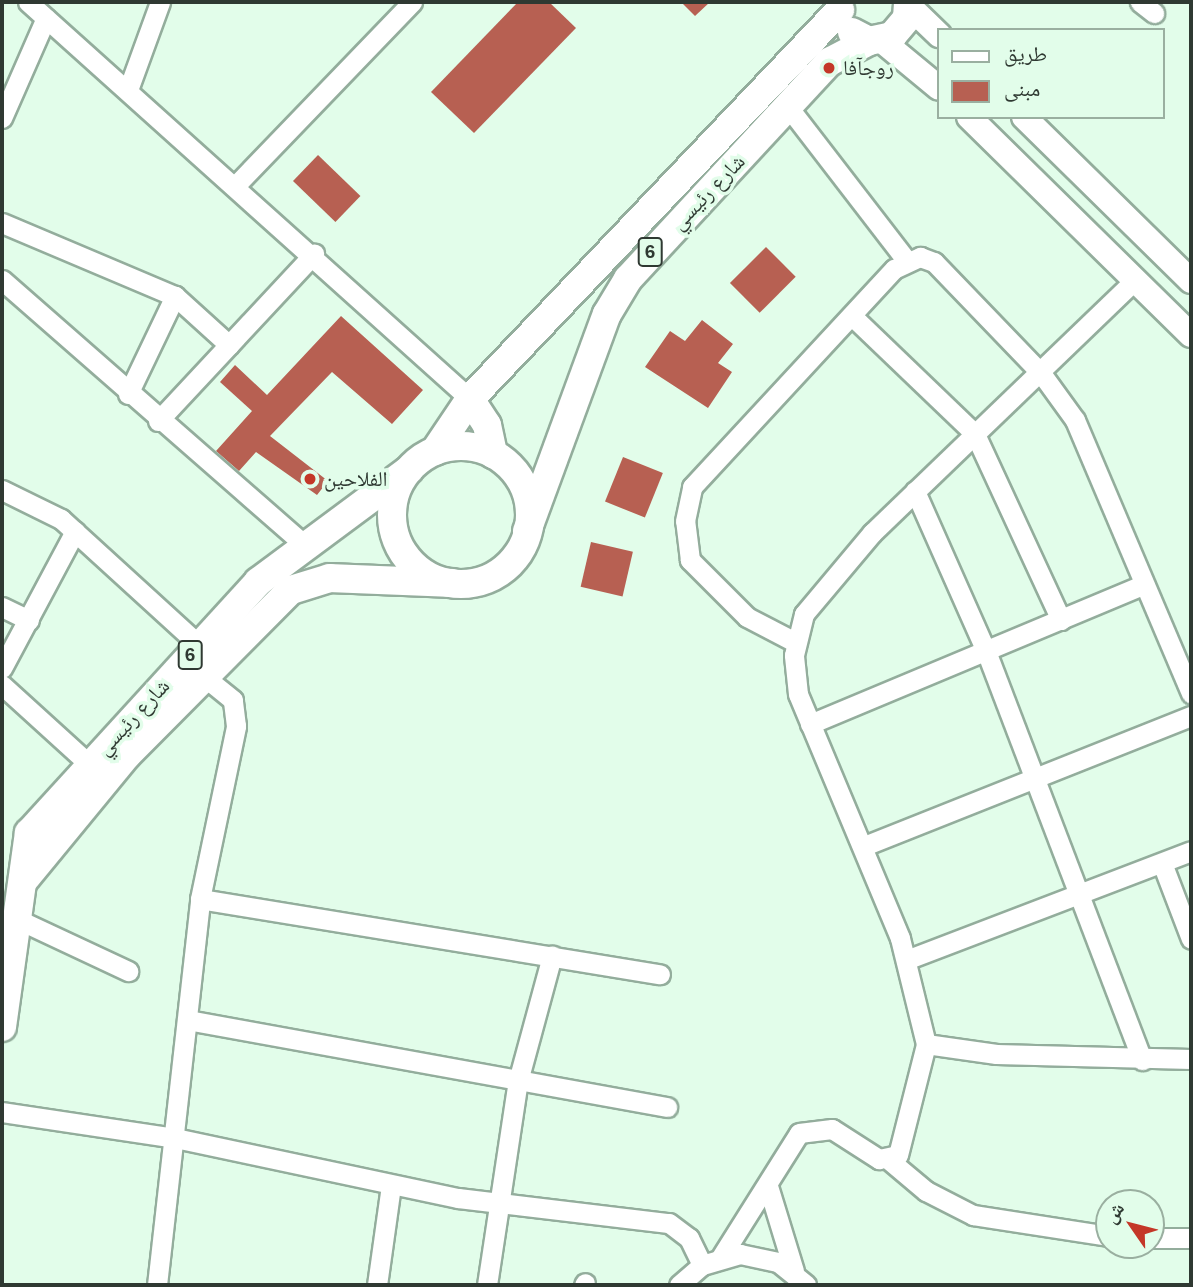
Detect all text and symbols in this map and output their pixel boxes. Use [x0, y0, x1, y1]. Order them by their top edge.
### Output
legend [937, 28, 1165, 119]
text: طريق [1004, 42, 1047, 65]
place label: روجآفا [843, 55, 894, 81]
marker: روجآفا [821, 60, 837, 76]
text: مبنى [1004, 77, 1040, 100]
street label: شارع رئيسي [666, 149, 750, 235]
road number: 6 [636, 236, 664, 268]
place label: الفلاحين [324, 466, 388, 492]
marker: الفلاحين [302, 471, 318, 487]
road number: 6 [176, 640, 204, 670]
street label: شارع رئيسي [91, 673, 175, 761]
north arrow [1095, 1189, 1165, 1259]
text: ش [1100, 1199, 1128, 1227]

